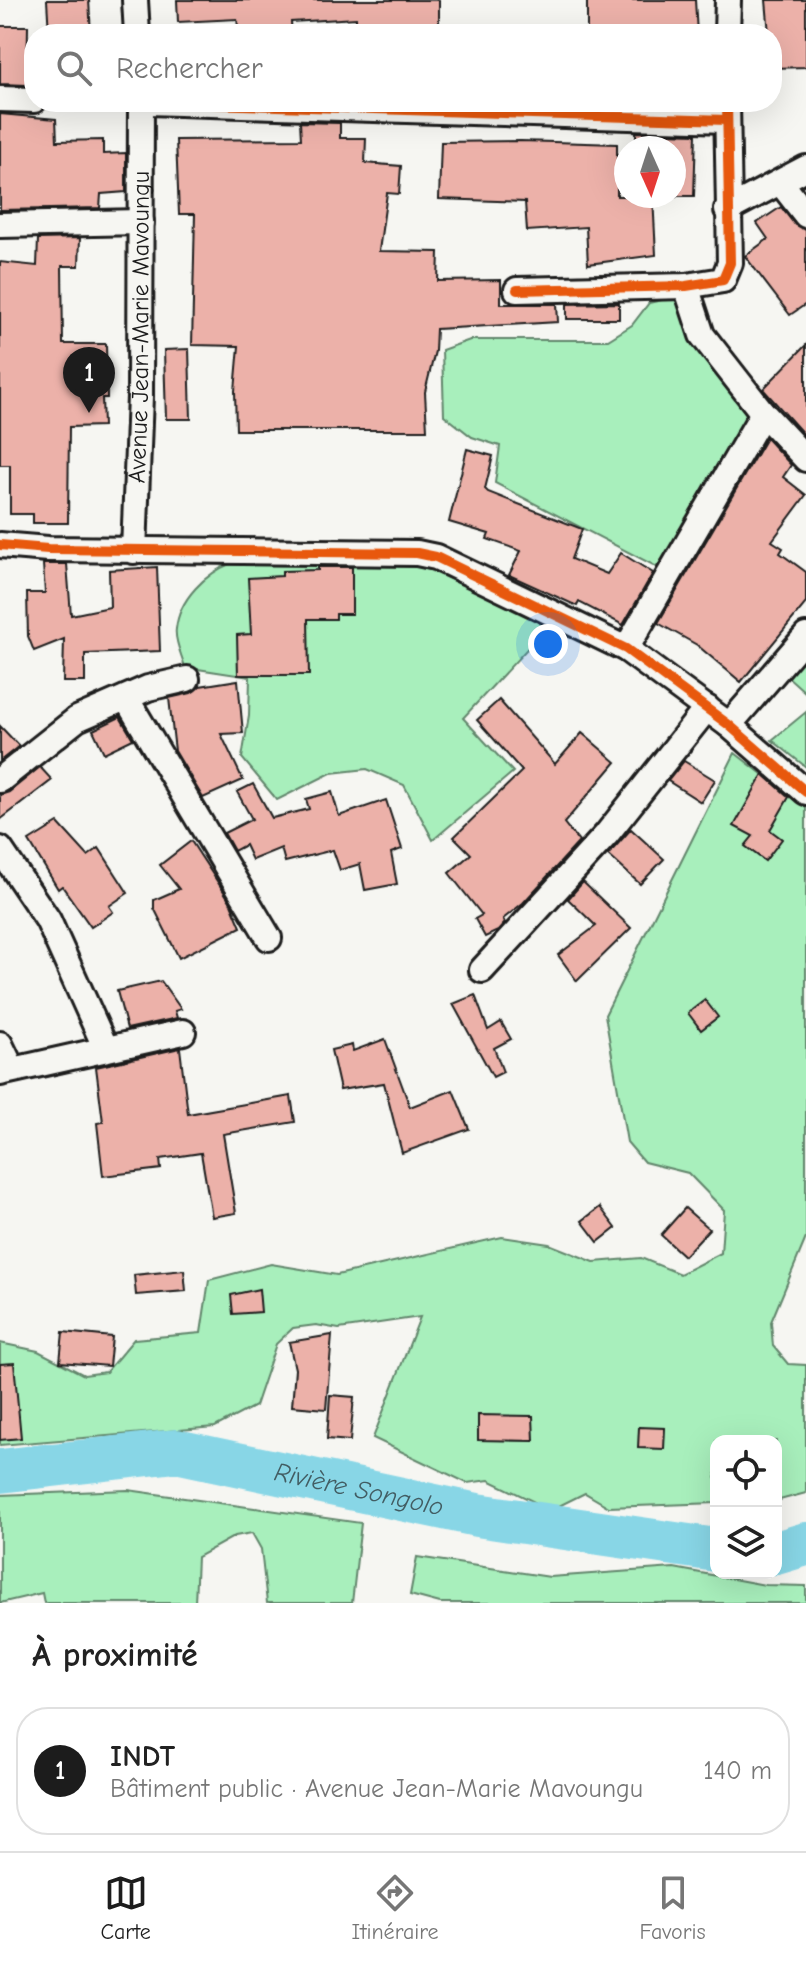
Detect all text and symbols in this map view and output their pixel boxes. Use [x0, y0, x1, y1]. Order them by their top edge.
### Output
search box [24, 24, 782, 112]
icon: search [52, 46, 96, 90]
text: Rechercher [116, 51, 263, 86]
north arrow [614, 136, 686, 208]
street label: Avenue Jean-Marie Mavoungu [123, 171, 155, 484]
pin: 1 [63, 347, 115, 413]
your location [528, 624, 568, 664]
map controls [710, 1435, 782, 1579]
button: locate [710, 1435, 782, 1507]
water label: Rivière Songolo [272, 1457, 446, 1522]
button: layers [710, 1507, 782, 1579]
text: À proximité [32, 1635, 198, 1675]
text: INDT [110, 1739, 175, 1774]
text: 1 [55, 1756, 65, 1786]
text: 140 m [703, 1756, 772, 1786]
text: Bâtiment public · Avenue Jean-Marie Mavoungu [110, 1774, 643, 1804]
tab: Carte [100, 1871, 151, 1945]
tab: Itinéraire [352, 1871, 439, 1945]
tab: Favoris [640, 1871, 706, 1945]

